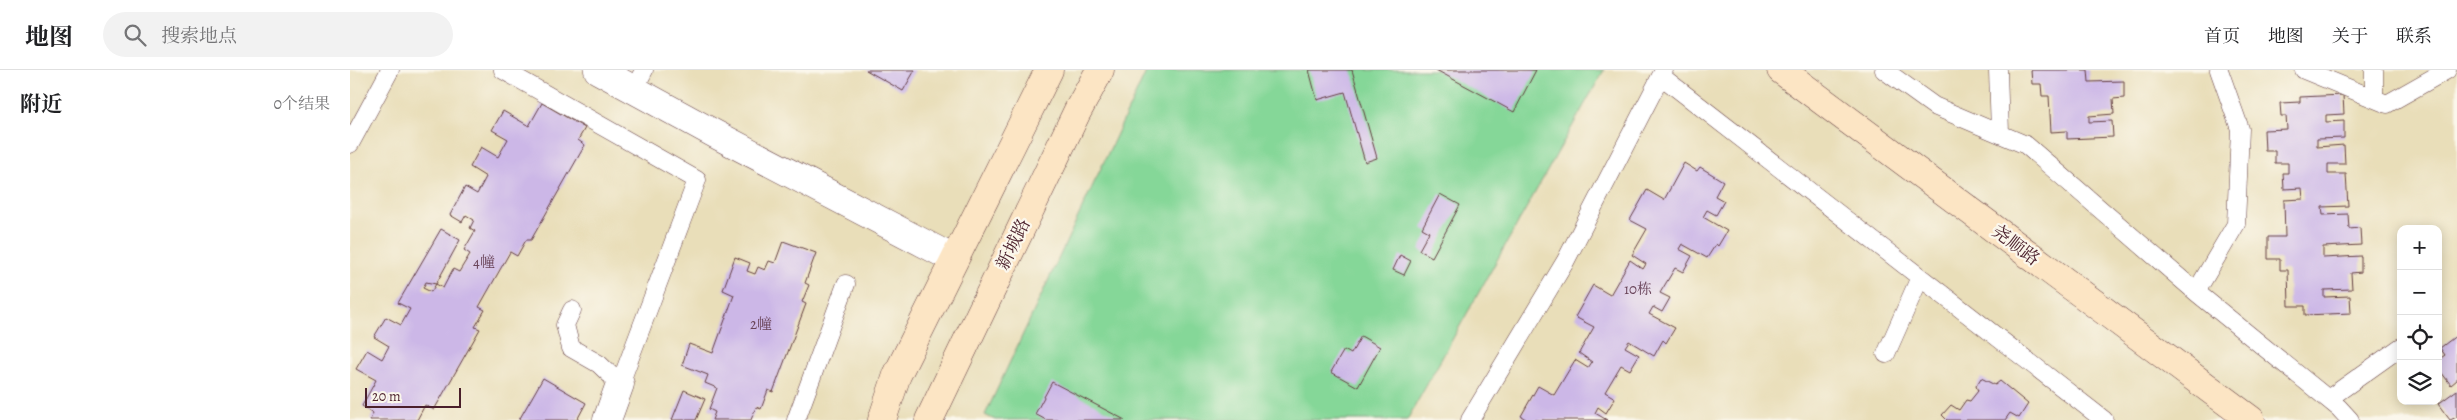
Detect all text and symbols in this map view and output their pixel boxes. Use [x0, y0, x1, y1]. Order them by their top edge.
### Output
search box [103, 12, 453, 57]
text: 地图 [25, 21, 73, 53]
icon: search [121, 21, 149, 49]
text: 搜索地点 [161, 23, 237, 49]
text: 首页 [2204, 24, 2240, 48]
text: 地图 [2268, 24, 2304, 48]
text: 关于 [2332, 24, 2368, 48]
text: 联系 [2396, 24, 2432, 48]
text: 附近 [20, 90, 62, 118]
text: 0个结果 [273, 93, 330, 115]
street label: 新城路 [990, 214, 1036, 274]
street label: 尧顺路 [1987, 219, 2045, 271]
map controls [2397, 225, 2442, 405]
button: + [2397, 225, 2442, 270]
house number: 4幢 [473, 252, 495, 272]
button: − [2397, 270, 2442, 315]
house number: 10栋 [1624, 279, 1652, 299]
house number: 2幢 [750, 314, 772, 334]
button: locate [2397, 315, 2442, 360]
button: layers [2397, 360, 2442, 405]
scale bar [365, 385, 461, 408]
text: 20 m [372, 387, 401, 406]

